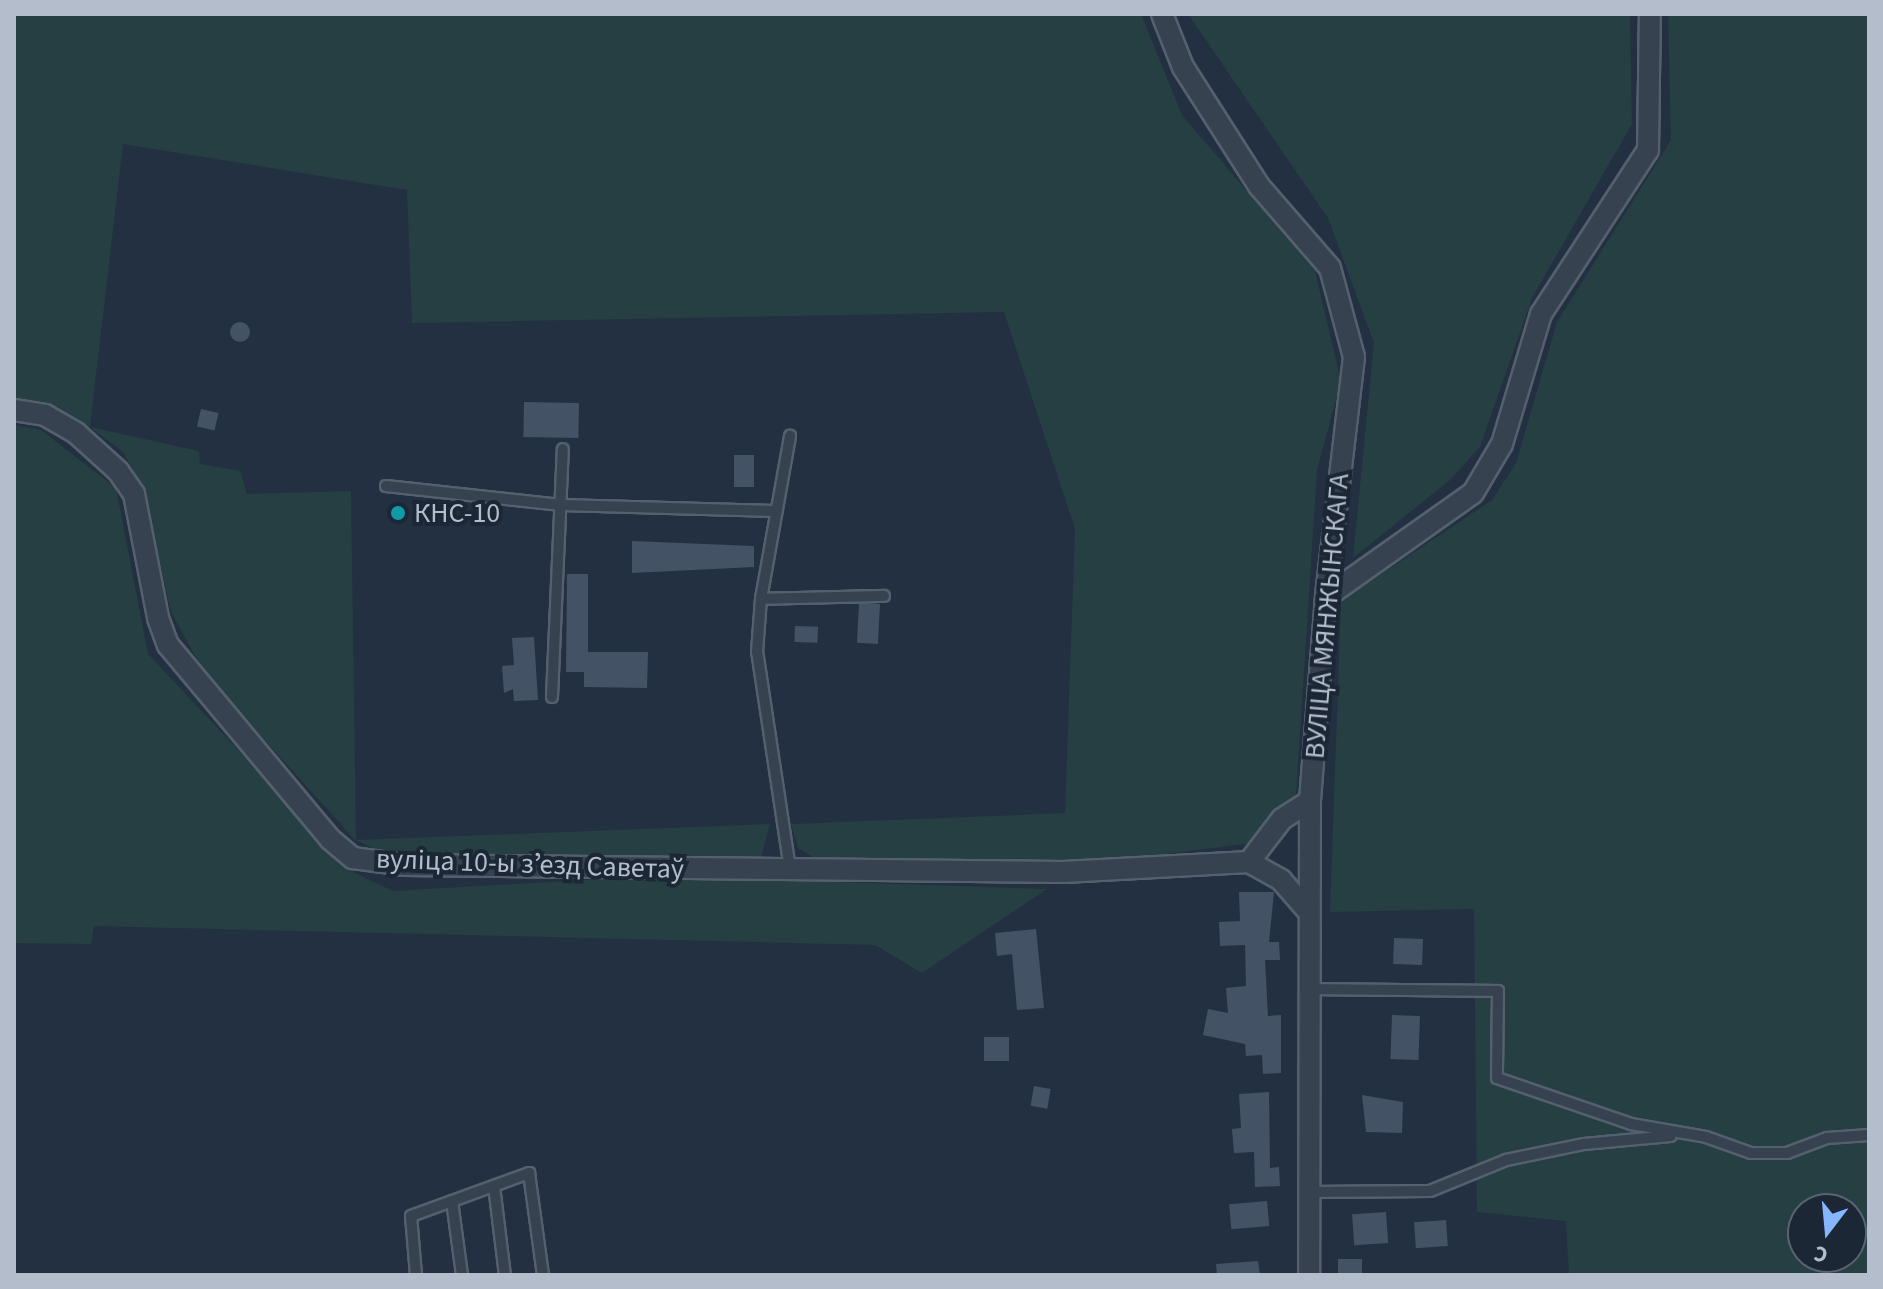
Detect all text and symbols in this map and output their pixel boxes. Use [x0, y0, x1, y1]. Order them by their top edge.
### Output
street label: ВУЛІЦА МЯНЖЫНСКАГА [1298, 472, 1356, 760]
place label: КНС-10 [414, 496, 500, 530]
marker: КНС-10 [389, 504, 407, 522]
street label: вуліца 10-ы зʼезд Саветаў [375, 842, 685, 886]
north arrow [1787, 1193, 1867, 1273]
text: С [1810, 1237, 1832, 1271]

